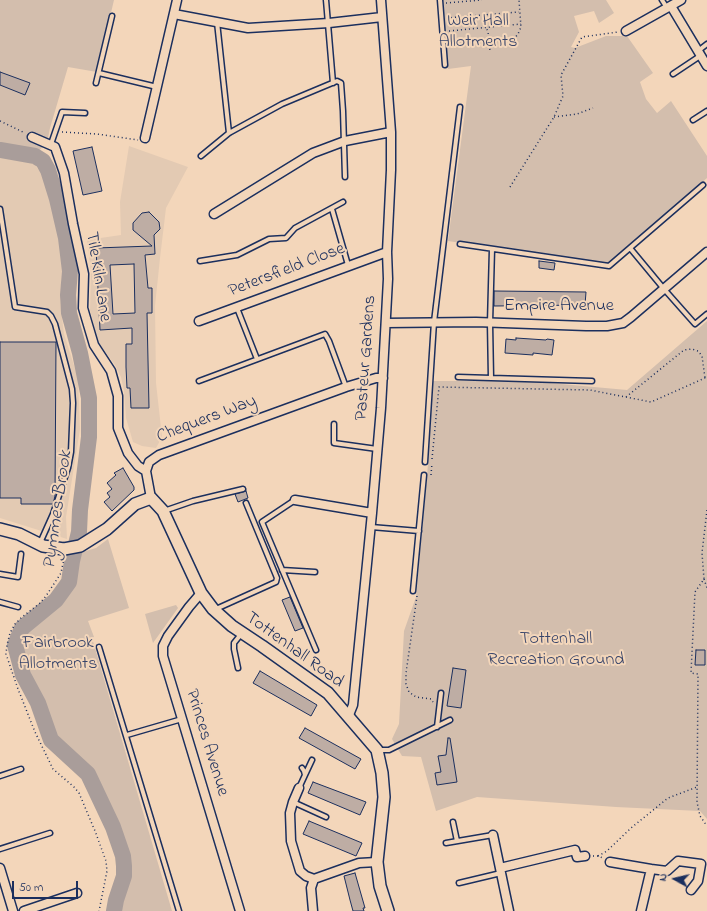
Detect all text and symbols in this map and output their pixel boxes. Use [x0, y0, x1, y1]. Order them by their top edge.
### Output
park label: Weir Hall Allotments [439, 11, 517, 54]
street label: Tile Kiln Lane [79, 230, 115, 324]
street label: Petersfield Close [226, 239, 348, 303]
street label: Pasteur Gardens [352, 295, 382, 421]
street label: Empire Avenue [504, 296, 614, 318]
street label: Chequers Way [154, 391, 260, 449]
water label: Pymmes Brook [39, 449, 79, 571]
street label: Tottenhall Road [241, 608, 347, 694]
park label: Tottenhall Recreation Ground [488, 629, 624, 672]
park label: Fairbrook Allotments [19, 633, 97, 676]
street label: Princes Avenue [180, 687, 232, 799]
north arrow [655, 859, 695, 899]
scale bar [14, 873, 80, 899]
text: N [655, 873, 672, 882]
text: 50 m [19, 879, 43, 897]

